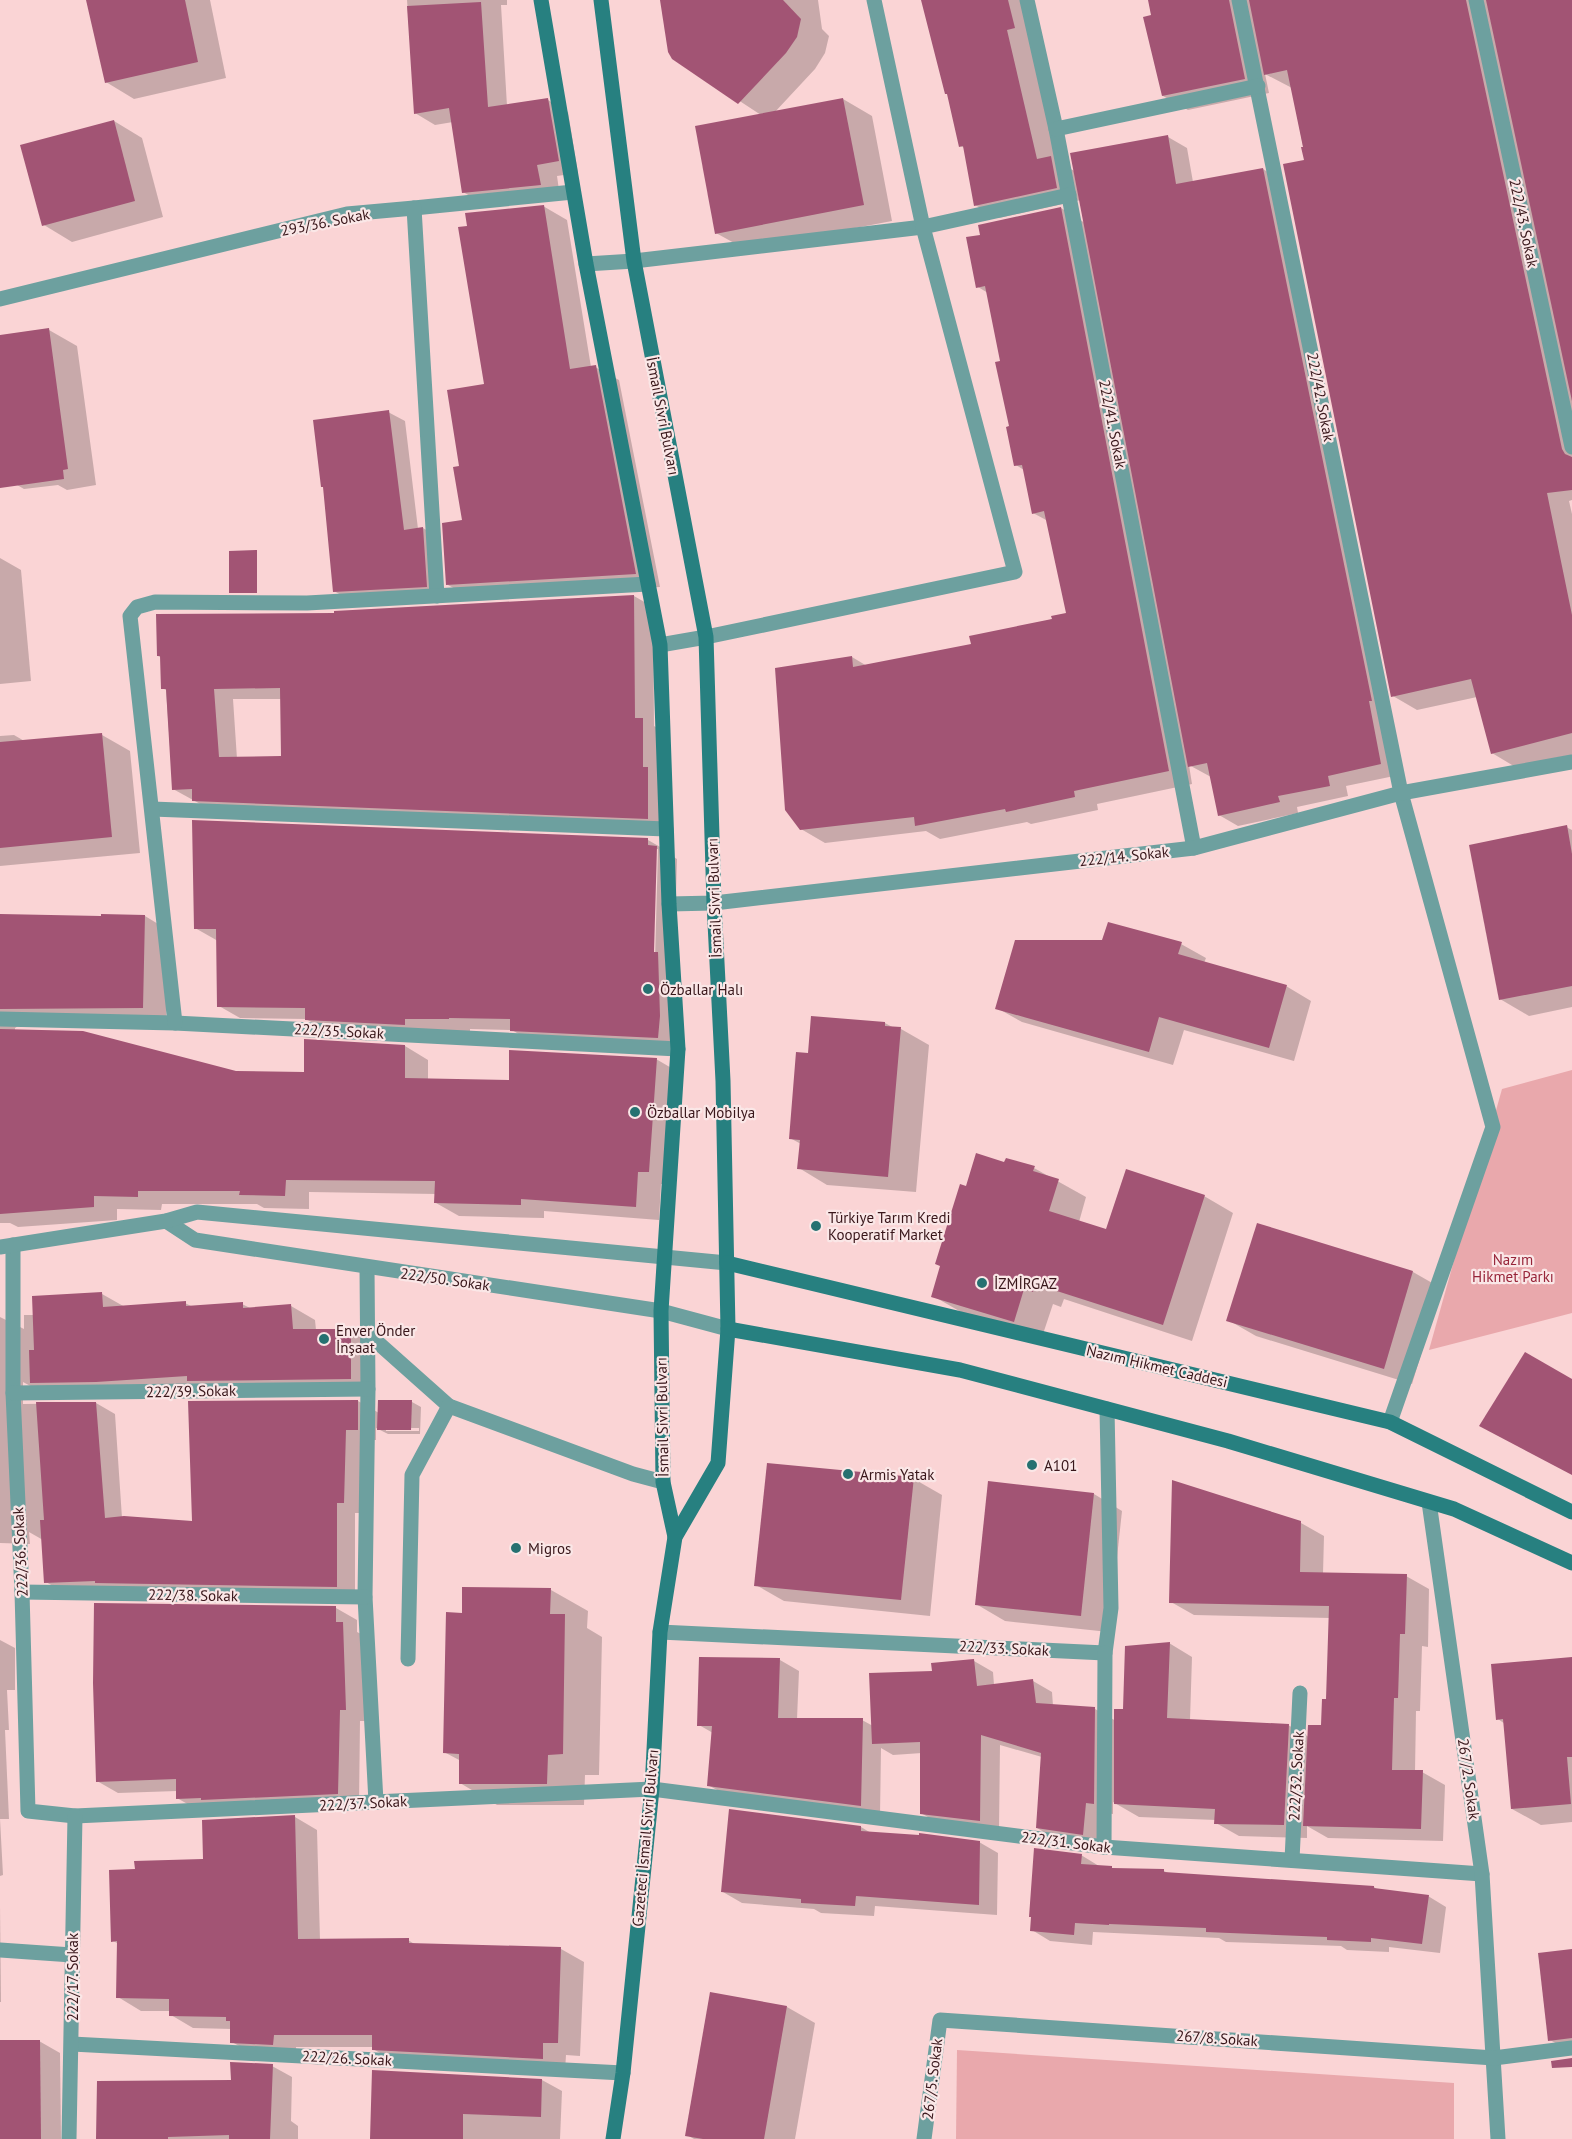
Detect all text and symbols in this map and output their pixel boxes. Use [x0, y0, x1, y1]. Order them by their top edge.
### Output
street label: 222/43. Sokak [1505, 177, 1543, 270]
street label: 293/36. Sokak [279, 204, 372, 240]
street label: 222/42. Sokak [1303, 351, 1339, 444]
street label: İsmail Sivri Bulvarı [642, 355, 684, 477]
street label: 222/41. Sokak [1095, 378, 1131, 471]
street label: İsmail Sivri Bulvarı [702, 838, 726, 958]
street label: 222/14. Sokak [1078, 842, 1171, 870]
place label: Özballar Halı [660, 980, 743, 999]
marker: Özballar Halı [641, 982, 655, 996]
street label: 222/35. Sokak [294, 1019, 385, 1043]
place label: Özballar Mobilya [647, 1103, 755, 1122]
marker: Özballar Mobilya [628, 1105, 642, 1119]
place label: Türkiye Tarım Kredi Kooperatif Market [828, 1208, 951, 1244]
marker: Türkiye Tarım Kredi Kooperatif Market [809, 1219, 823, 1233]
park label: Nazım Hikmet Parkı [1472, 1250, 1554, 1286]
street label: 222/50. Sokak [399, 1263, 492, 1295]
place label: İZMİRGAZ [994, 1274, 1057, 1293]
marker: İZMİRGAZ [975, 1276, 989, 1290]
place label: Enver Önder İnşaat [336, 1321, 415, 1357]
marker: Enver Önder İnşaat [317, 1332, 331, 1346]
street label: Nazım Hikmet Caddesi [1084, 1340, 1230, 1392]
street label: İsmail Sivri Bulvarı [651, 1357, 673, 1477]
street label: 222/39. Sokak [146, 1381, 237, 1401]
place label: A101 [1044, 1456, 1077, 1475]
marker: A101 [1025, 1458, 1039, 1472]
place label: Armis Yatak [860, 1465, 935, 1484]
marker: Armis Yatak [841, 1467, 855, 1481]
street label: 222/36. Sokak [8, 1506, 32, 1597]
place label: Migros [528, 1539, 571, 1558]
marker: Migros [509, 1541, 523, 1555]
street label: 222/38. Sokak [148, 1585, 239, 1605]
street label: 222/33. Sokak [959, 1636, 1050, 1660]
street label: 222/32. Sokak [1284, 1730, 1308, 1821]
street label: 267/2. Sokak [1454, 1737, 1484, 1822]
street label: Gazeteci İsmail Sivri Bulvarı [628, 1749, 662, 1927]
street label: 222/37. Sokak [318, 1791, 408, 1815]
street label: 222/31. Sokak [1020, 1827, 1113, 1857]
street label: 222/17. Sokak [63, 1932, 82, 2021]
street label: 267/8. Sokak [1175, 2026, 1259, 2050]
street label: 267/5. Sokak [918, 2036, 947, 2121]
street label: 222/26. Sokak [302, 2046, 393, 2070]

